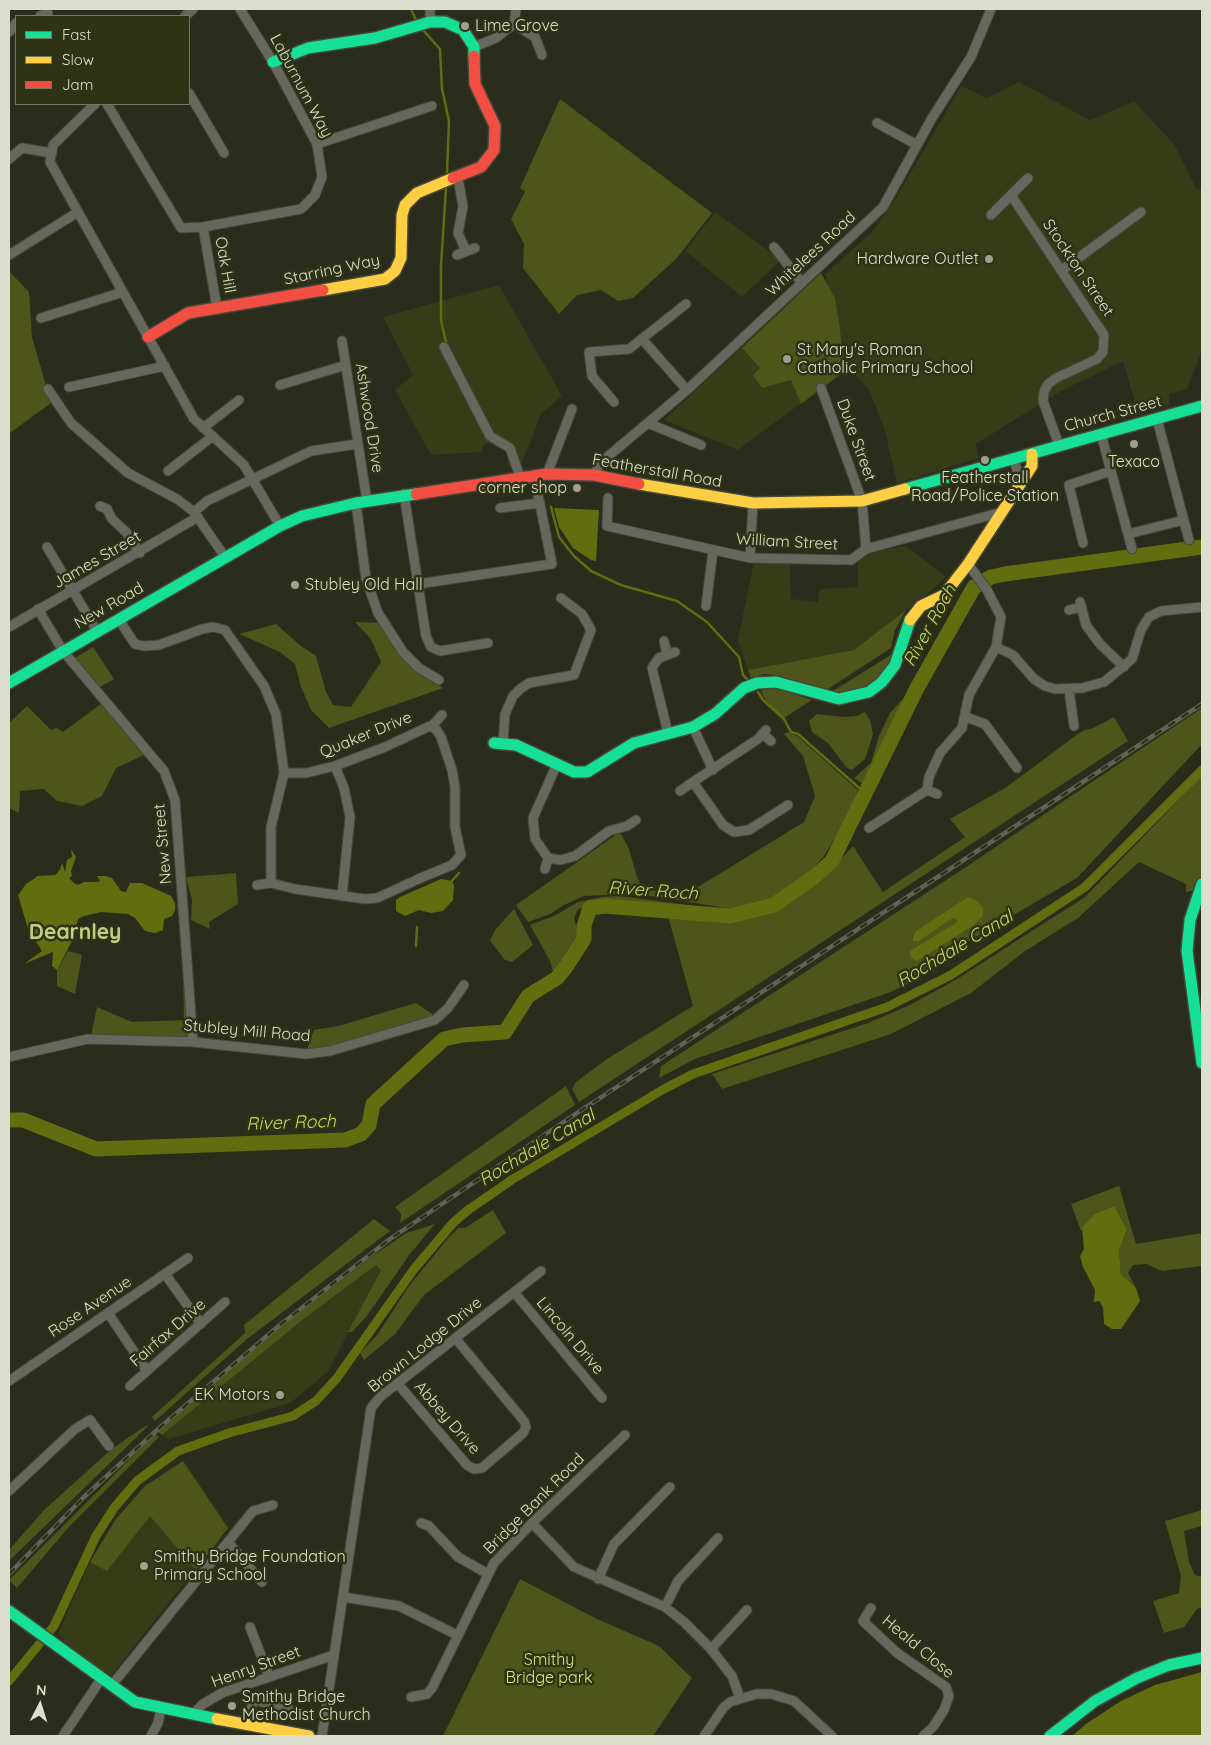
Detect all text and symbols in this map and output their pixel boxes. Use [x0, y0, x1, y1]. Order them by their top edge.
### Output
legend [15, 15, 190, 105]
place label: Lime Grove [475, 16, 559, 36]
marker: Lime Grove [459, 20, 471, 32]
text: Fast [62, 25, 91, 44]
street label: Laburnum Way [266, 31, 336, 141]
text: Slow [62, 50, 94, 69]
text: Jam [62, 75, 93, 94]
street label: Whitelees Road [762, 208, 860, 300]
street label: Stockton Street [1038, 216, 1118, 320]
street label: Oak Hill [211, 235, 239, 295]
place label: Hardware Outlet [857, 249, 979, 269]
street label: Starring Way [282, 250, 382, 290]
marker: Hardware Outlet [983, 253, 995, 265]
place label: St Mary's Roman Catholic Primary School [797, 340, 973, 378]
marker: St Mary's Roman Catholic Primary School [781, 353, 793, 365]
street label: Ashwood Drive [351, 362, 387, 474]
street label: Church Street [1062, 392, 1164, 436]
street label: Duke Street [832, 396, 880, 484]
marker: Texaco [1128, 438, 1140, 450]
street label: Featherstall Road [591, 450, 723, 492]
place label: Texaco [1108, 452, 1160, 472]
marker: Featherstall Road/Police Station [979, 454, 991, 466]
place label: Featherstall Road/Police Station [911, 468, 1059, 506]
place label: corner shop [478, 478, 567, 498]
marker: corner shop [571, 482, 583, 494]
street label: James Street [50, 527, 144, 593]
street label: William Street [736, 530, 838, 554]
place label: Stubley Old Hall [305, 575, 423, 595]
street label: New Road [71, 578, 147, 634]
marker: Stubley Old Hall [289, 579, 301, 591]
water label: River Roch [899, 582, 961, 670]
street label: Quaker Drive [317, 708, 415, 762]
street label: New Street [150, 803, 176, 885]
water label: River Roch [607, 877, 699, 905]
water label: Rochdale Canal [893, 906, 1017, 992]
district label: Dearnley [29, 920, 121, 946]
street label: Stubley Mill Road [183, 1016, 311, 1046]
water label: Rochdale Canal [475, 1105, 599, 1191]
water label: River Roch [246, 1111, 336, 1135]
street label: Rose Avenue [45, 1272, 135, 1342]
street label: Brown Lodge Drive [364, 1293, 486, 1397]
street label: Lincoln Drive [532, 1293, 608, 1379]
street label: Fairfax Drive [126, 1295, 210, 1371]
street label: Abbey Drive [410, 1377, 484, 1459]
place label: EK Motors [194, 1385, 270, 1405]
marker: EK Motors [274, 1389, 286, 1401]
street label: Bridge Bank Road [480, 1450, 588, 1558]
place label: Smithy Bridge Foundation Primary School [154, 1547, 346, 1585]
marker: Smithy Bridge Foundation Primary School [138, 1560, 150, 1572]
street label: Heald Close [878, 1611, 958, 1683]
street label: Henry Street [209, 1642, 303, 1692]
park label: Smithy Bridge park [506, 1650, 592, 1688]
north arrow [15, 1680, 65, 1730]
text: N [35, 1681, 47, 1699]
place label: Smithy Bridge Methodist Church [242, 1687, 371, 1725]
marker: Smithy Bridge Methodist Church [226, 1700, 238, 1712]

